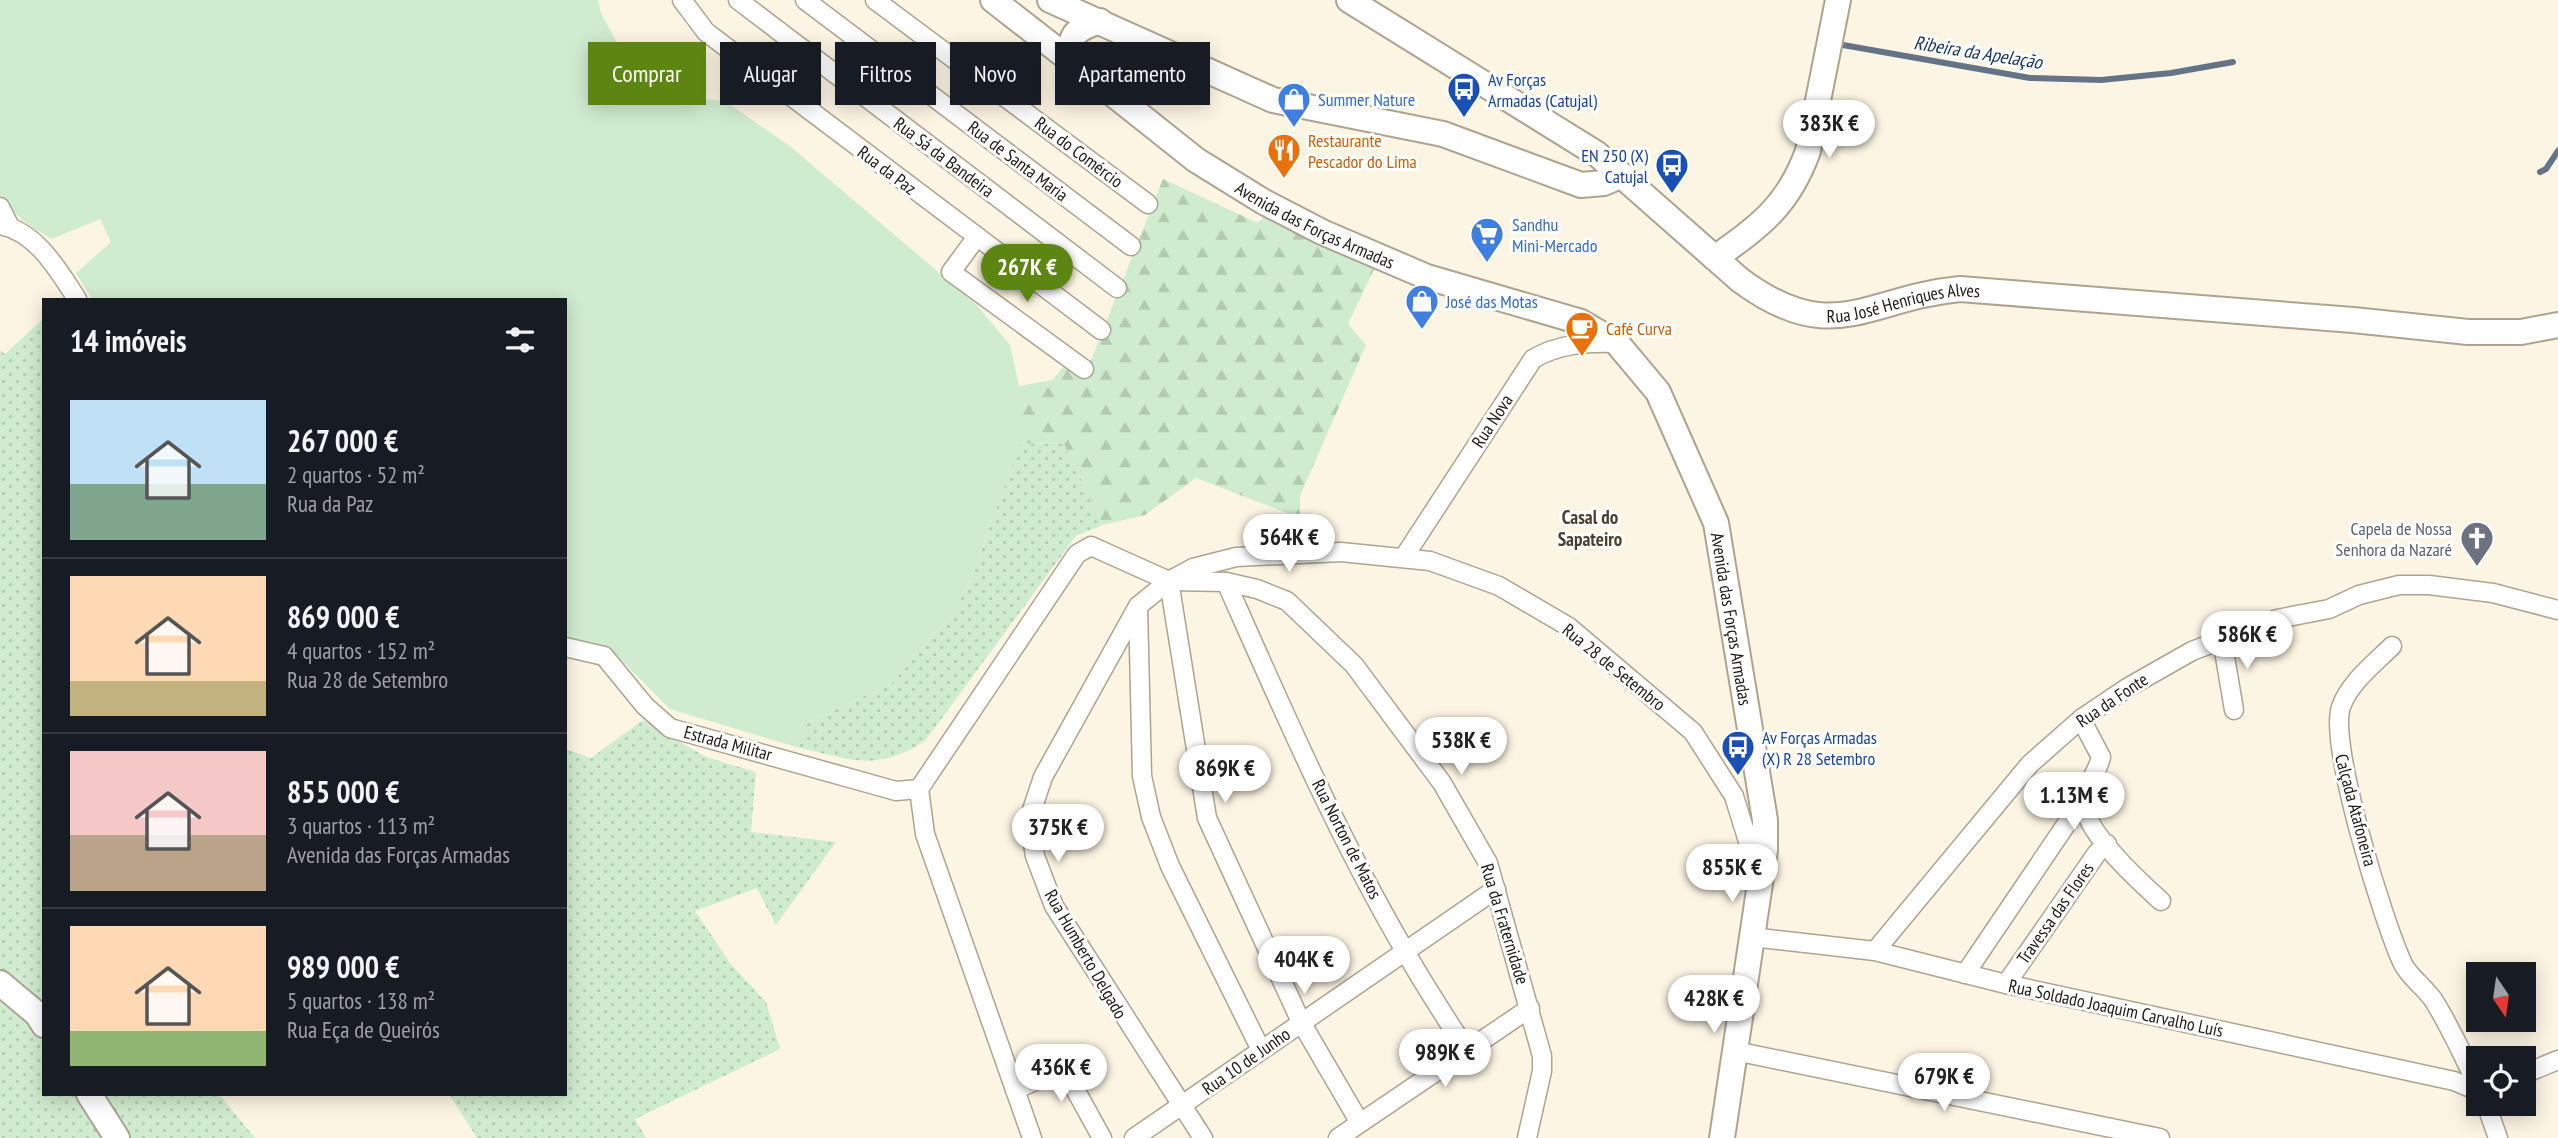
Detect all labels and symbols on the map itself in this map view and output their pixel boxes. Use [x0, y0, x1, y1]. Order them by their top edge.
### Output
water label: Ribeira da Apelação [1912, 30, 2046, 74]
place label: Av Forças Armadas (Catujal) [1488, 68, 1598, 112]
bus stop icon: Av Forças Armadas (Catujal) [1445, 70, 1483, 119]
shop icon: Summer Nature [1275, 80, 1313, 129]
place label: Summer Nature [1318, 88, 1415, 111]
pin: 383K € [1772, 100, 1886, 160]
street label: Rua do Comércio [1030, 111, 1128, 193]
street label: Rua Sá da Bandeira [889, 112, 999, 202]
street label: Rua de Santa Maria [963, 116, 1073, 206]
place label: Restaurante Pescador do Lima [1308, 129, 1417, 173]
restaurant icon: Restaurante Pescador do Lima [1265, 131, 1303, 180]
street label: Rua da Paz [853, 140, 921, 200]
place label: EN 250 (X) Catujal [1581, 144, 1649, 188]
bus stop icon: EN 250 (X) Catujal [1653, 146, 1691, 195]
street label: Avenida das Forças Armadas [1231, 176, 1398, 273]
place label: Sandhu Mini-Mercado [1512, 213, 1598, 257]
supermarket icon: Sandhu Mini-Mercado [1468, 215, 1506, 264]
pin: 267K € [970, 244, 1084, 304]
street label: Rua José Henriques Alves [1826, 278, 1981, 327]
shop icon: José das Motas [1403, 282, 1441, 331]
place label: José das Motas [1445, 290, 1538, 313]
cafe icon: Café Curva [1563, 309, 1601, 358]
place label: Café Curva [1606, 317, 1672, 340]
street label: Rua Nova [1466, 390, 1518, 452]
district label: Casal do Sapateiro [1558, 505, 1622, 551]
pin: 564K € [1232, 514, 1346, 574]
place label: Capela de Nossa Senhora da Nazaré [2336, 517, 2452, 561]
church icon: Capela de Nossa Senhora da Nazaré [2458, 519, 2496, 568]
street label: Avenida das Forças Armadas [1706, 531, 1757, 707]
pin: 586K € [2190, 612, 2304, 671]
street label: Rua 28 de Setembro [1558, 618, 1670, 716]
street label: Rua da Fonte [2072, 668, 2152, 732]
pin: 538K € [1404, 718, 1518, 777]
street label: Estrada Militar [681, 720, 775, 766]
place label: Av Forças Armadas (X) R 28 Setembro [1762, 726, 1877, 770]
bus stop icon: Av Forças Armadas (X) R 28 Setembro [1719, 728, 1757, 777]
pin: 869K € [1168, 746, 1282, 805]
street label: Calçada Atafoneira [2330, 751, 2382, 869]
pin: 1.13M € [2009, 772, 2139, 832]
street label: Rua Norton de Matos [1307, 775, 1387, 903]
pin: 375K € [1001, 804, 1115, 864]
pin: 855K € [1675, 844, 1789, 904]
street label: Travessa das Flores [2011, 858, 2099, 968]
street label: Rua da Fraternidade [1476, 861, 1534, 987]
street label: Rua Humberto Delgado [1040, 885, 1132, 1023]
pin: 404K € [1247, 936, 1361, 996]
north arrow [2466, 962, 2536, 1032]
street label: Rua Soldado Joaquim Carvalho Luís [2007, 974, 2225, 1042]
pin: 428K € [1657, 976, 1771, 1035]
street label: Rua 10 de Junho [1198, 1022, 1295, 1100]
pin: 989K € [1388, 1030, 1502, 1089]
pin: 436K € [1004, 1044, 1118, 1104]
pin: 679K € [1887, 1054, 2001, 1113]

